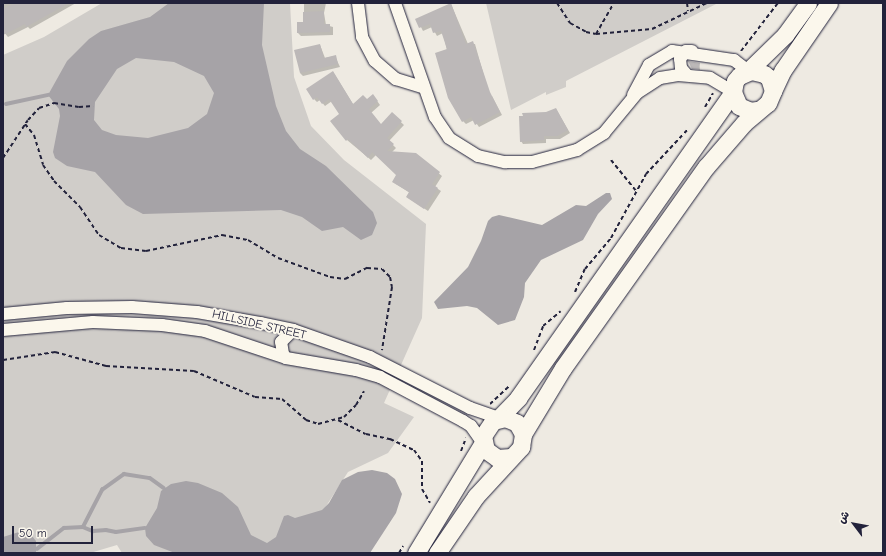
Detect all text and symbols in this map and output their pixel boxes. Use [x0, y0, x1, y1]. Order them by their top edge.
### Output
street label: HILLSIDE STREET [210, 307, 308, 343]
north arrow [834, 504, 874, 544]
text: ش [835, 509, 852, 526]
scale bar [14, 518, 95, 544]
text: 50 m [19, 526, 47, 540]

